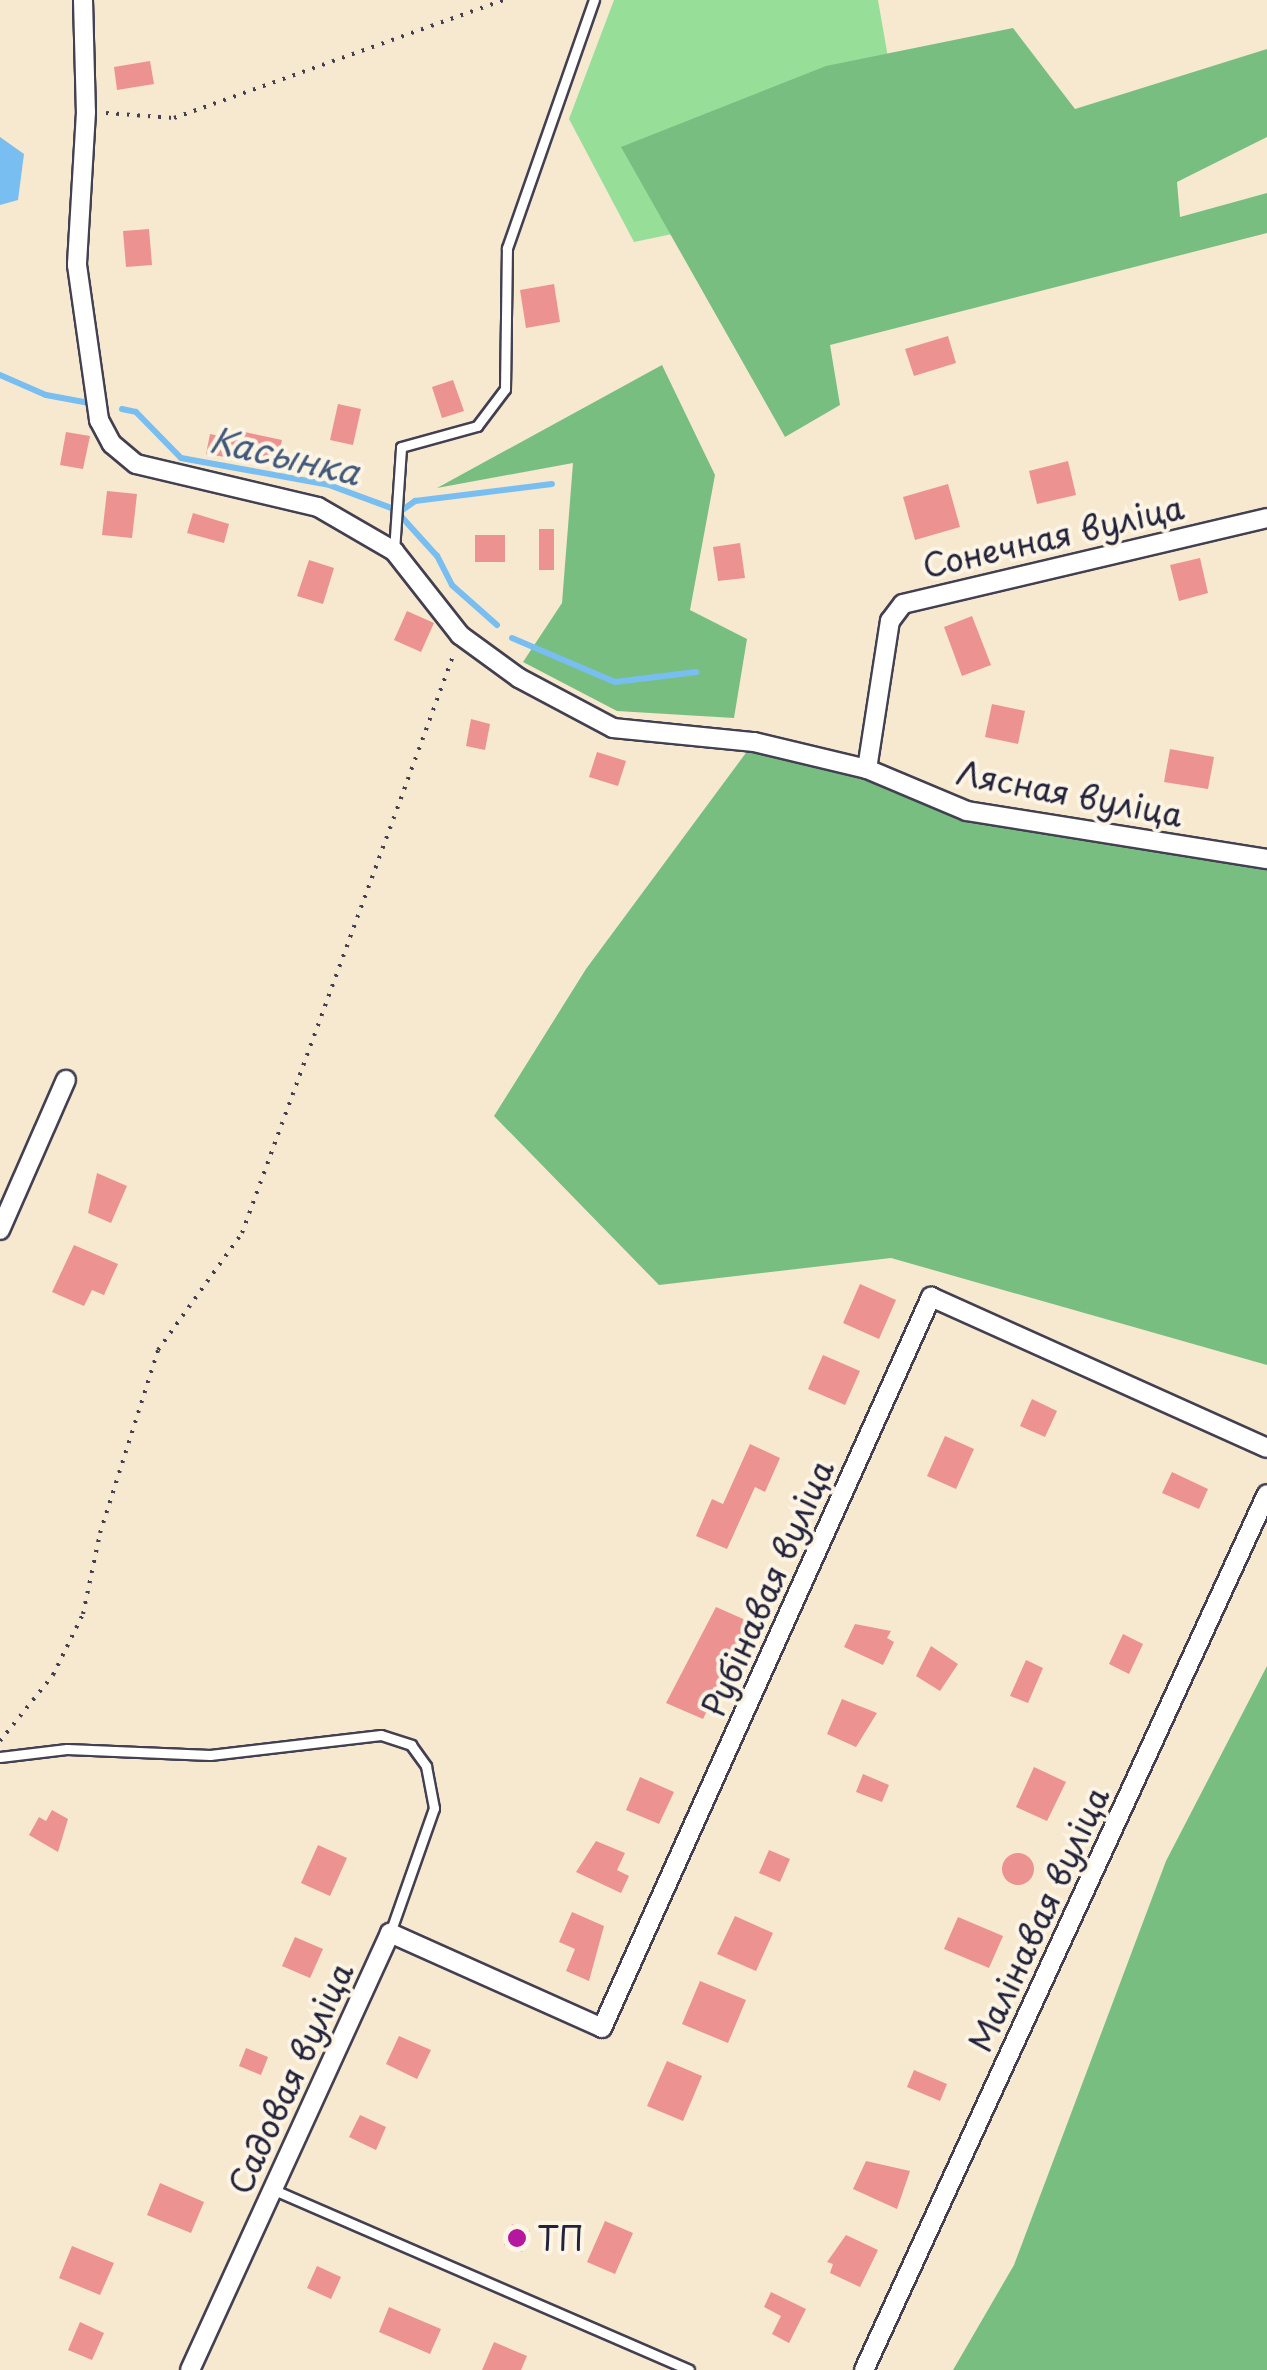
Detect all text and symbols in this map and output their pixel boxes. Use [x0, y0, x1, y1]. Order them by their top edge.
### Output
water label: Касынка [206, 417, 364, 493]
street label: Сонечная вуліца [918, 487, 1188, 585]
street label: Лясная вуліца [953, 752, 1187, 834]
street label: Рубінавая вуліца [693, 1454, 841, 1722]
street label: Малінавая вуліца [960, 1781, 1116, 2057]
street label: Садовая вуліца [220, 1956, 360, 2200]
place label: ТП [537, 2219, 584, 2257]
marker: ТП [506, 2227, 528, 2249]

